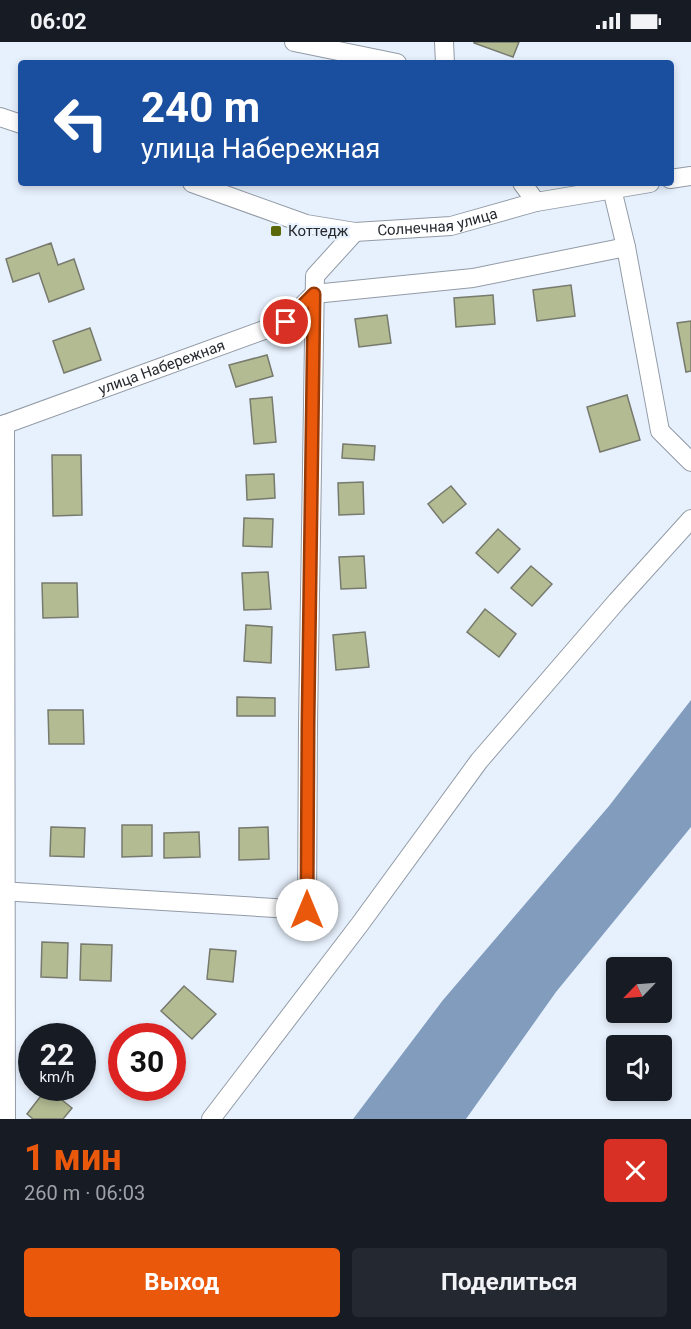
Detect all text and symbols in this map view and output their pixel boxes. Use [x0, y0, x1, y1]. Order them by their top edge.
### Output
text: 06:02 [30, 9, 87, 34]
text: 240 m [141, 83, 260, 132]
icon: left [42, 84, 120, 162]
text: улица Набережная [141, 133, 380, 165]
street label: Солнечная улица [377, 204, 500, 240]
place label: Коттедж [288, 222, 349, 240]
marker: Коттедж [269, 224, 283, 238]
pin [260, 296, 311, 347]
icon: arrive [269, 305, 302, 338]
street label: улица Набережная [96, 336, 227, 398]
position arrow [275, 878, 339, 942]
north arrow [606, 957, 672, 1023]
map controls [606, 957, 672, 1101]
speed limit sign: 30 [108, 1023, 186, 1101]
button: sound [606, 1035, 672, 1101]
text: 22 [40, 1037, 74, 1072]
text: km/h [39, 1068, 75, 1086]
text: 1 мин [24, 1137, 122, 1179]
button: close [604, 1139, 667, 1202]
text: 260 m · 06:03 [24, 1181, 145, 1205]
button: Выход [24, 1248, 340, 1317]
button: Поделиться [352, 1248, 667, 1317]

